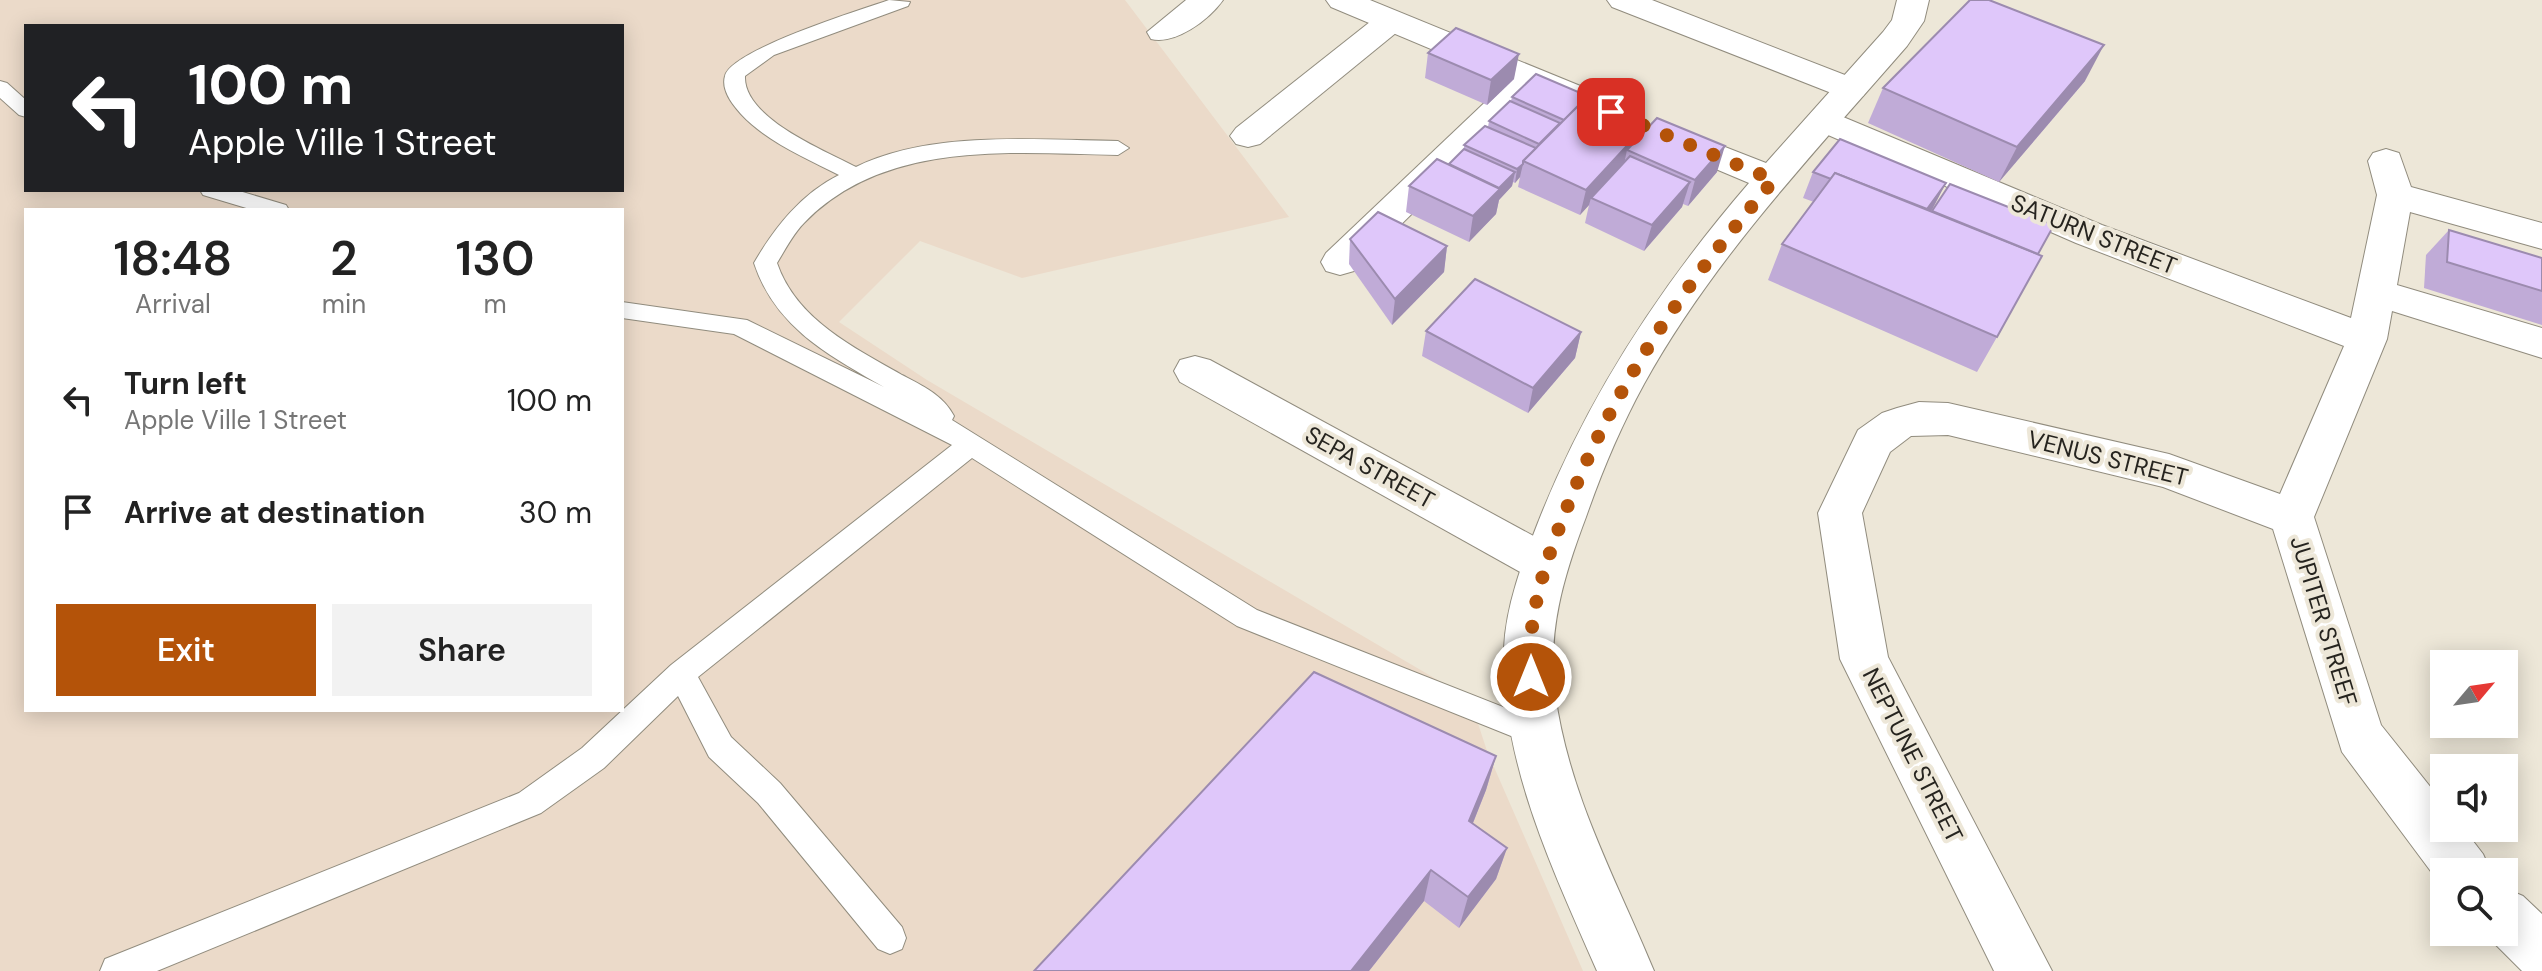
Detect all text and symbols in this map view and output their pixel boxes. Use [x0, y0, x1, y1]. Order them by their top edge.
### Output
text: 100 m [188, 48, 353, 121]
icon: left [56, 56, 160, 160]
pin [1577, 78, 1645, 146]
icon: arrive [1589, 90, 1633, 134]
text: Apple Ville 1 Street [188, 119, 497, 166]
street label: SATURN STREET [2007, 187, 2181, 281]
text: 18:48 [113, 227, 232, 290]
text: 2 [330, 227, 358, 290]
text: 130 [456, 227, 535, 290]
text: Arrival [135, 287, 211, 321]
text: min [322, 287, 366, 321]
text: m [483, 287, 507, 321]
text: Turn left [124, 364, 247, 403]
icon: left [56, 378, 100, 422]
text: 100 m [507, 381, 592, 420]
text: Apple Ville 1 Street [124, 403, 347, 437]
street label: SEPA STREET [1300, 419, 1440, 515]
street label: VENUS STREET [2025, 423, 2191, 493]
icon: arrive [56, 490, 100, 534]
text: Arrive at destination [124, 493, 425, 532]
text: 30 m [519, 493, 592, 532]
street label: JUPITER STREEF [2283, 532, 2365, 710]
button: Exit [56, 604, 316, 696]
button: Share [332, 604, 592, 696]
position arrow [1489, 635, 1573, 719]
north arrow [2430, 650, 2518, 738]
map controls [2430, 650, 2518, 946]
street label: NEPTUNE STREET [1856, 663, 1970, 847]
button: sound [2430, 754, 2518, 842]
button: search [2430, 858, 2518, 946]

